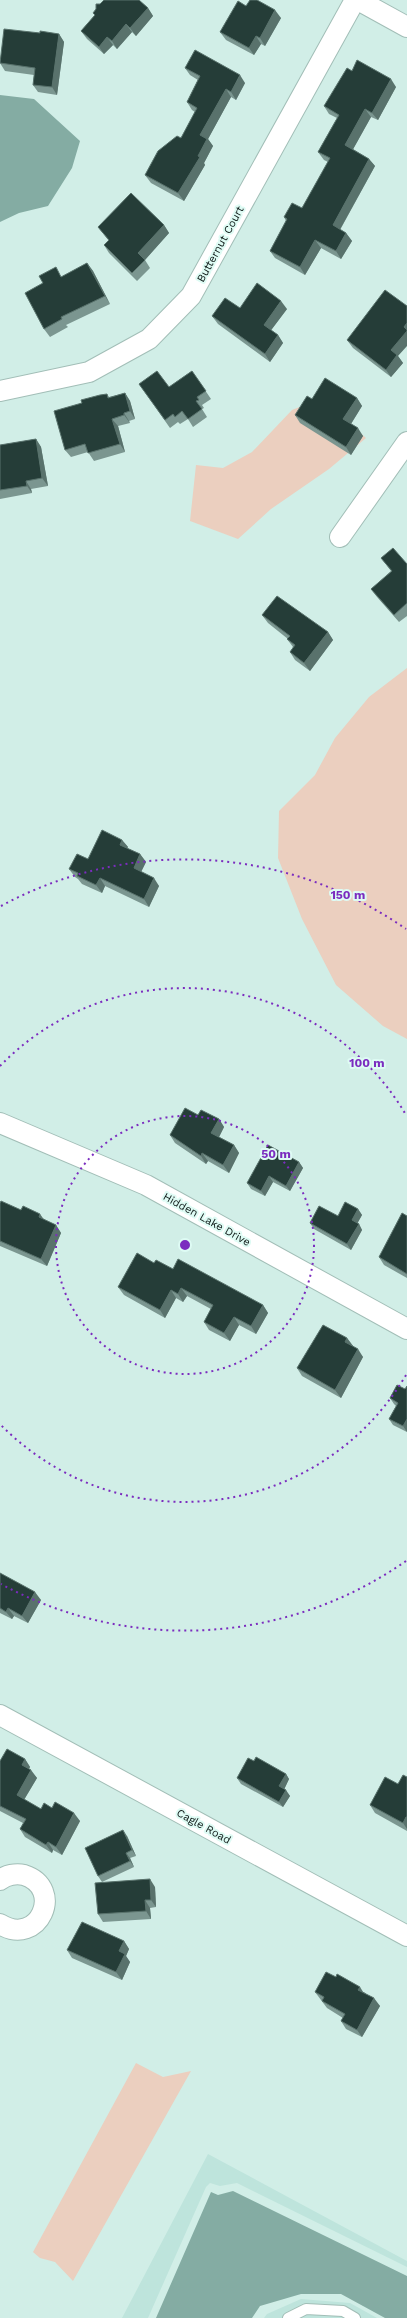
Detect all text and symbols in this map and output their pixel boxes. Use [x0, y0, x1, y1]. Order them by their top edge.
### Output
street label: Butternut Court [194, 204, 247, 285]
text: 150 m [331, 888, 365, 902]
text: 100 m [349, 1056, 385, 1070]
text: 50 m [261, 1147, 291, 1161]
street label: Hidden Lake Drive [161, 1190, 253, 1249]
centre of rings [178, 1238, 192, 1252]
street label: Cagle Road [174, 1806, 233, 1847]

